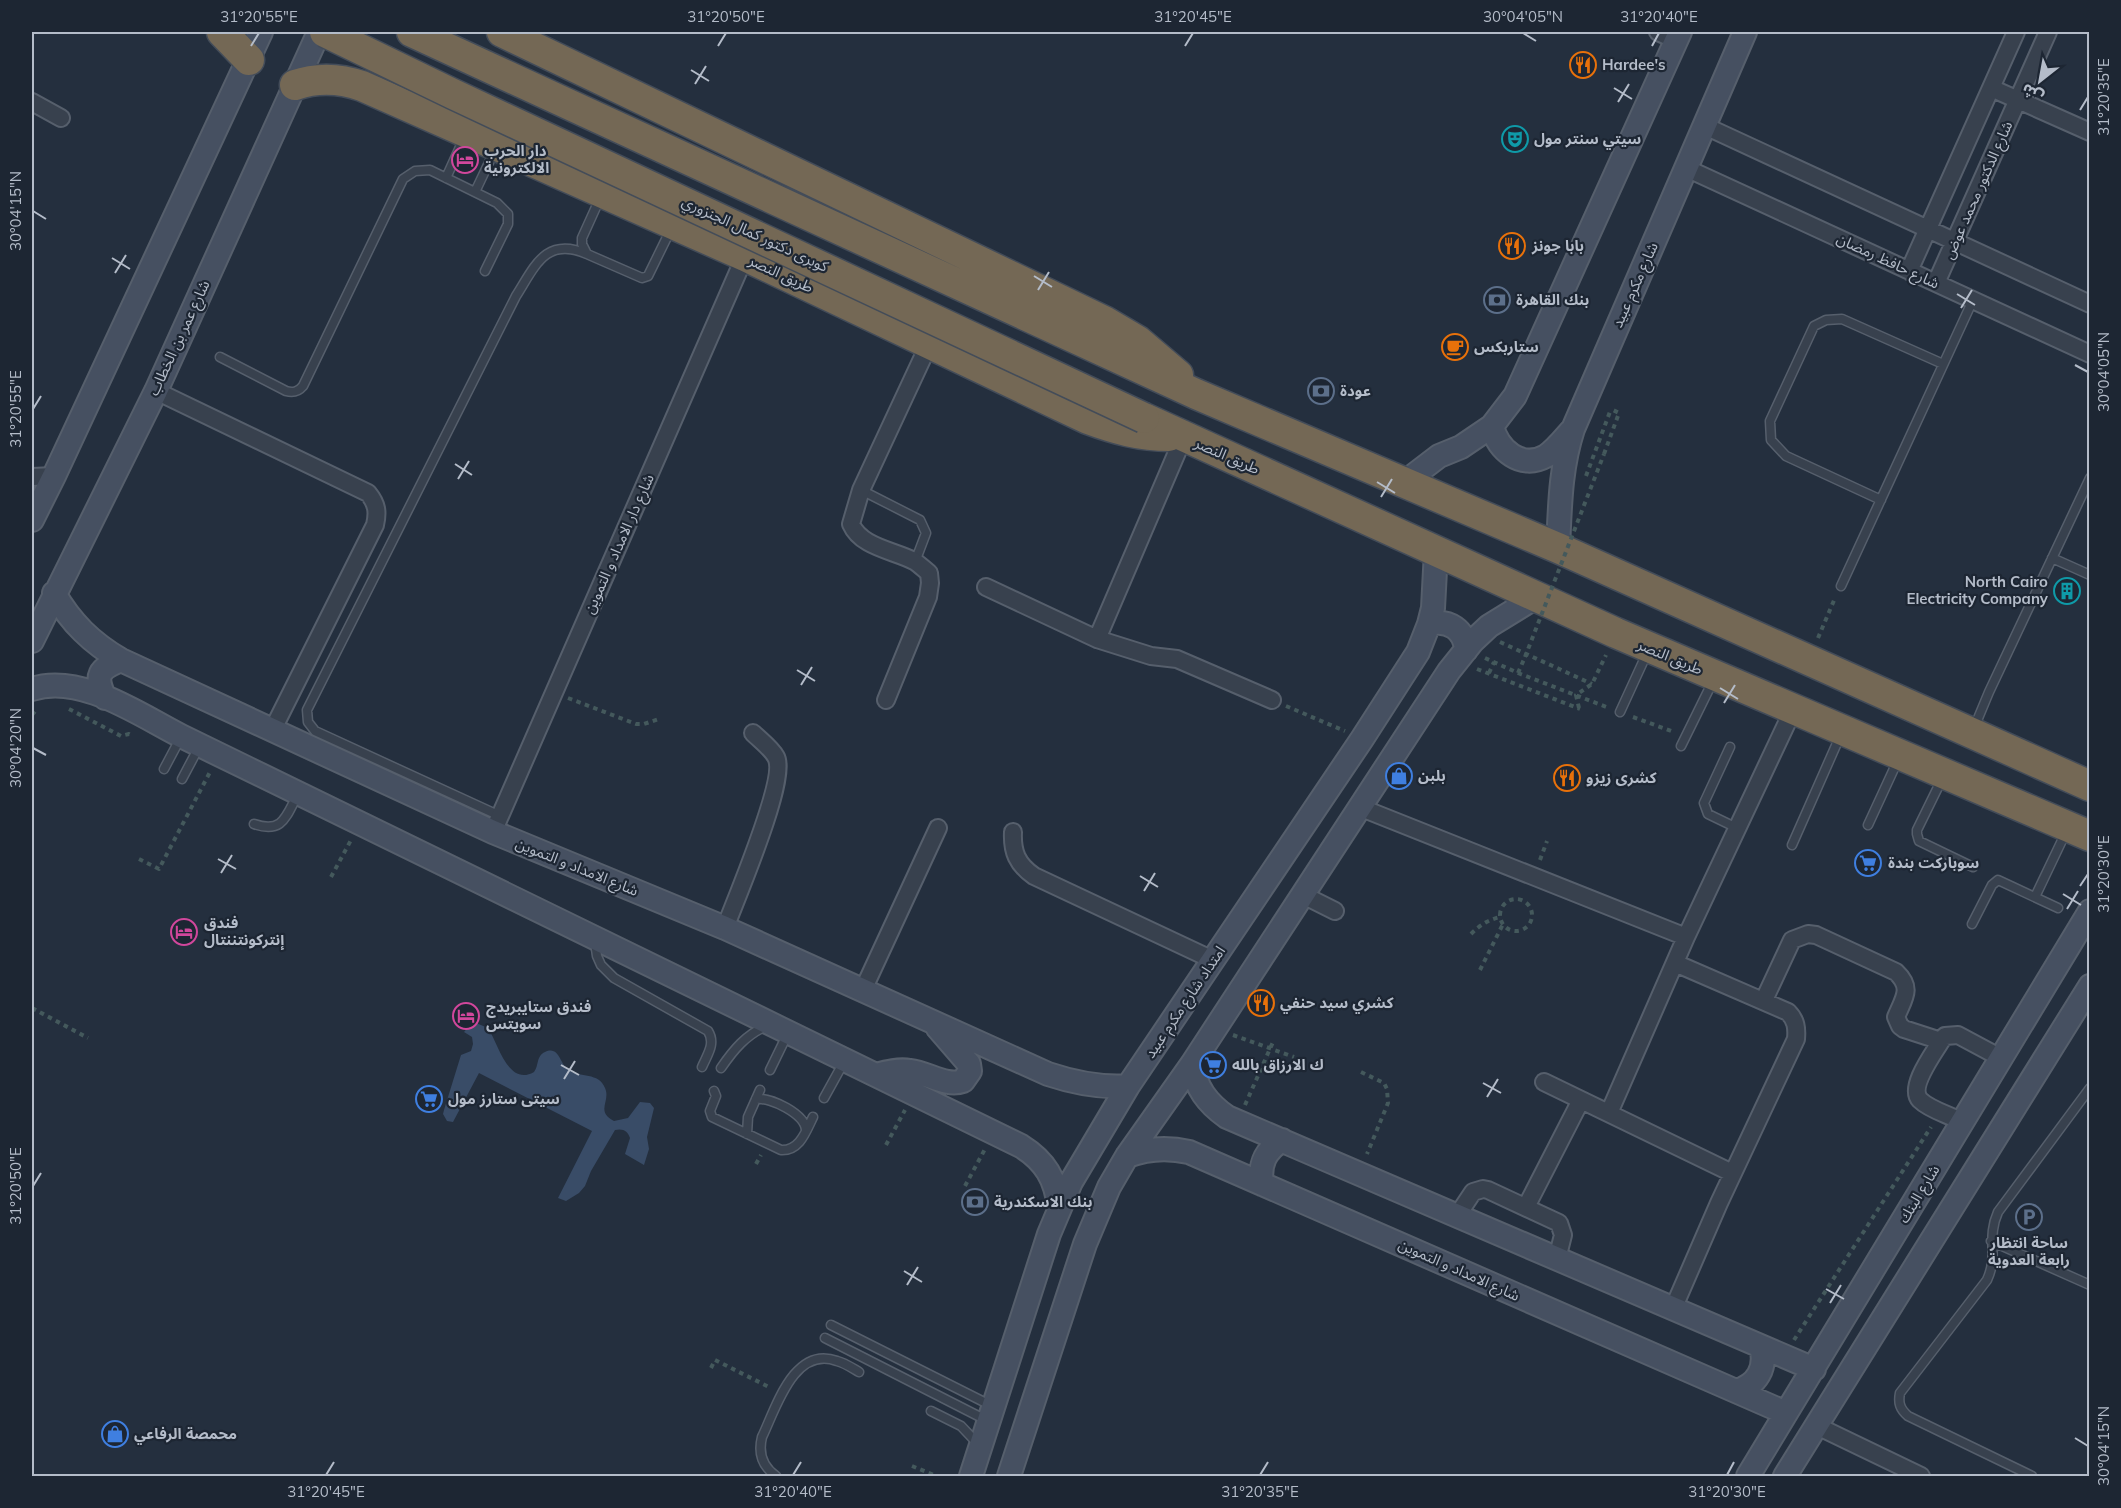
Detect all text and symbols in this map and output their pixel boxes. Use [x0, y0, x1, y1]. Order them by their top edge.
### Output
text: 31°20'55"E [220, 7, 298, 26]
text: 31°20'50"E [687, 7, 765, 26]
text: 31°20'45"E [1154, 7, 1232, 26]
text: 30°04'05"N [1483, 7, 1563, 26]
text: 31°20'40"E [1620, 7, 1698, 26]
restaurant icon: Hardee's [1568, 50, 1598, 80]
north arrow [2010, 51, 2070, 111]
place label: Hardee's [1602, 55, 1666, 74]
text: 31°20'35"E [2094, 58, 2113, 136]
text: ش [2018, 80, 2047, 108]
street label: شارع الدكتور محمد عوض [1939, 118, 2019, 263]
theatre icon: سيتي سنتر مول [1500, 124, 1530, 154]
place label: سيتي سنتر مول [1534, 129, 1641, 150]
place label: دار الحرب الالكترونية [484, 141, 549, 177]
hotel icon: دار الحرب الالكترونية [450, 145, 480, 175]
text: 30°04'15"N [6, 171, 25, 251]
street label: كوبرى دكتور كمال الجنزوري [678, 191, 832, 278]
street label: شارع حافظ رمضان [1833, 228, 1943, 295]
restaurant icon: بابا جونز [1497, 231, 1527, 261]
place label: بابا جونز [1531, 236, 1584, 255]
street label: شارع مكرم عبيد [1607, 239, 1665, 332]
street label: طريق النصر [745, 250, 816, 298]
street label: شارع عمر بن الخطاب [144, 277, 216, 400]
bank icon: بنك القاهرة [1482, 285, 1512, 315]
place label: بنك القاهرة [1516, 290, 1589, 309]
cafe icon: ستاربكس [1440, 332, 1470, 362]
text: 30°04'05"N [2094, 332, 2113, 412]
place label: ستاربكس [1474, 337, 1539, 356]
text: 31°20'55"E [6, 370, 25, 448]
bank icon: عودة [1306, 376, 1336, 406]
place label: عودة [1340, 381, 1371, 400]
street label: طريق النصر [1191, 432, 1263, 479]
street label: شارع دار الامداد و التموين [579, 471, 661, 618]
place label: North Cairo Electricity Company [1906, 572, 2049, 608]
building icon: North Cairo Electricity Company [2052, 576, 2082, 606]
street label: طريق النصر [1633, 634, 1706, 680]
text: 30°04'20"N [6, 708, 25, 788]
shop icon: بلبن [1384, 761, 1414, 791]
restaurant icon: كشرى زيزو [1552, 763, 1582, 793]
place label: بلبن [1418, 766, 1446, 785]
place label: كشرى زيزو [1586, 768, 1657, 787]
street label: شارع الامداد و التموين [512, 833, 642, 903]
text: 31°20'30"E [2094, 835, 2113, 913]
supermarket icon: سوباركت بندة [1853, 848, 1883, 878]
place label: سوباركت بندة [1888, 853, 1979, 872]
place label: فندق إنتركونتننتال [204, 913, 285, 950]
hotel icon: فندق إنتركونتننتال [169, 917, 199, 947]
street label: امتداد شارع مكرم عبيد [1140, 942, 1232, 1063]
restaurant icon: كشري سيد حنفي [1246, 988, 1276, 1018]
place label: كشري سيد حنفي [1280, 993, 1394, 1014]
place label: فندق ستايبريدج سويتس [486, 997, 591, 1033]
hotel icon: فندق ستايبريدج سويتس [451, 1001, 481, 1031]
supermarket icon: ك الارزاق بالله [1198, 1050, 1228, 1080]
place label: ك الارزاق بالله [1232, 1055, 1324, 1074]
supermarket icon: سيتى ستارز مول [414, 1084, 444, 1114]
place label: سيتى ستارز مول [448, 1089, 560, 1108]
text: 31°20'50"E [6, 1147, 25, 1225]
street label: شارع البنك [1894, 1161, 1946, 1228]
bank icon: بنك الاسكندرية [960, 1187, 990, 1217]
place label: بنك الاسكندرية [994, 1192, 1092, 1211]
parking icon: ساحة انتظار رابعة العدوية [2014, 1202, 2044, 1232]
place label: ساحة انتظار رابعة العدوية [1988, 1233, 2070, 1269]
street label: شارع الامداد و التموين [1394, 1234, 1523, 1308]
text: 30°04'15"N [2094, 1406, 2113, 1486]
shop icon: محمصة الرفاعي [100, 1419, 130, 1449]
place label: محمصة الرفاعي [134, 1424, 237, 1445]
text: 31°20'45"E [287, 1482, 365, 1501]
text: 31°20'40"E [754, 1482, 832, 1501]
text: 31°20'35"E [1221, 1482, 1299, 1501]
text: 31°20'30"E [1688, 1482, 1766, 1501]

